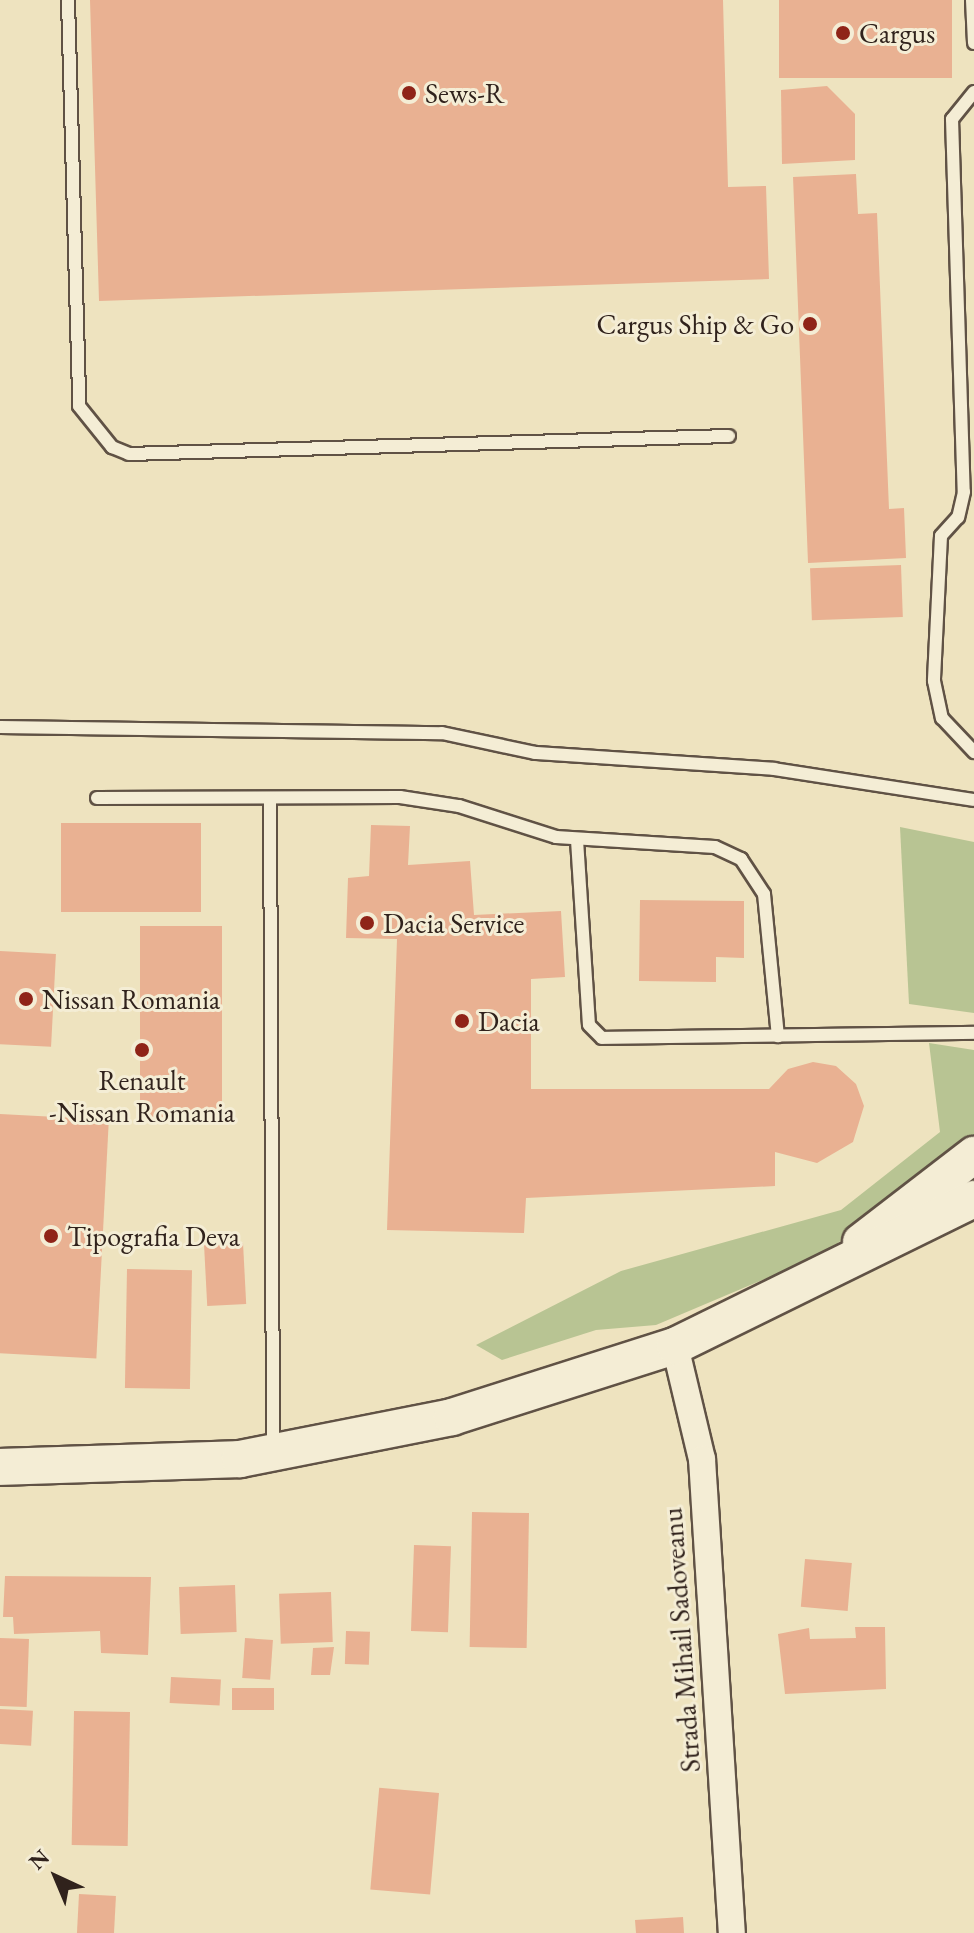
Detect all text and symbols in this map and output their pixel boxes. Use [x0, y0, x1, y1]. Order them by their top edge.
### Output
place label: Cargus [859, 16, 935, 50]
marker: Cargus [834, 24, 852, 42]
place label: Sews-R [425, 76, 505, 110]
marker: Sews-R [400, 84, 418, 102]
place label: Cargus Ship & Go [597, 307, 794, 341]
marker: Cargus Ship & Go [801, 315, 819, 333]
place label: Dacia Service [383, 906, 524, 940]
marker: Dacia Service [358, 914, 376, 932]
place label: Nissan Romania [42, 982, 220, 1016]
marker: Nissan Romania [17, 990, 35, 1008]
place label: Dacia [478, 1004, 540, 1038]
marker: Dacia [453, 1012, 471, 1030]
marker: Renault -Nissan Romania [133, 1041, 151, 1059]
place label: Renault -Nissan Romania [49, 1063, 235, 1129]
place label: Tipografia Deva [67, 1219, 240, 1253]
marker: Tipografia Deva [42, 1227, 60, 1245]
street label: Strada Mihail Sadoveanu [655, 1507, 707, 1773]
north arrow [16, 1837, 96, 1917]
text: N [23, 1843, 55, 1876]

